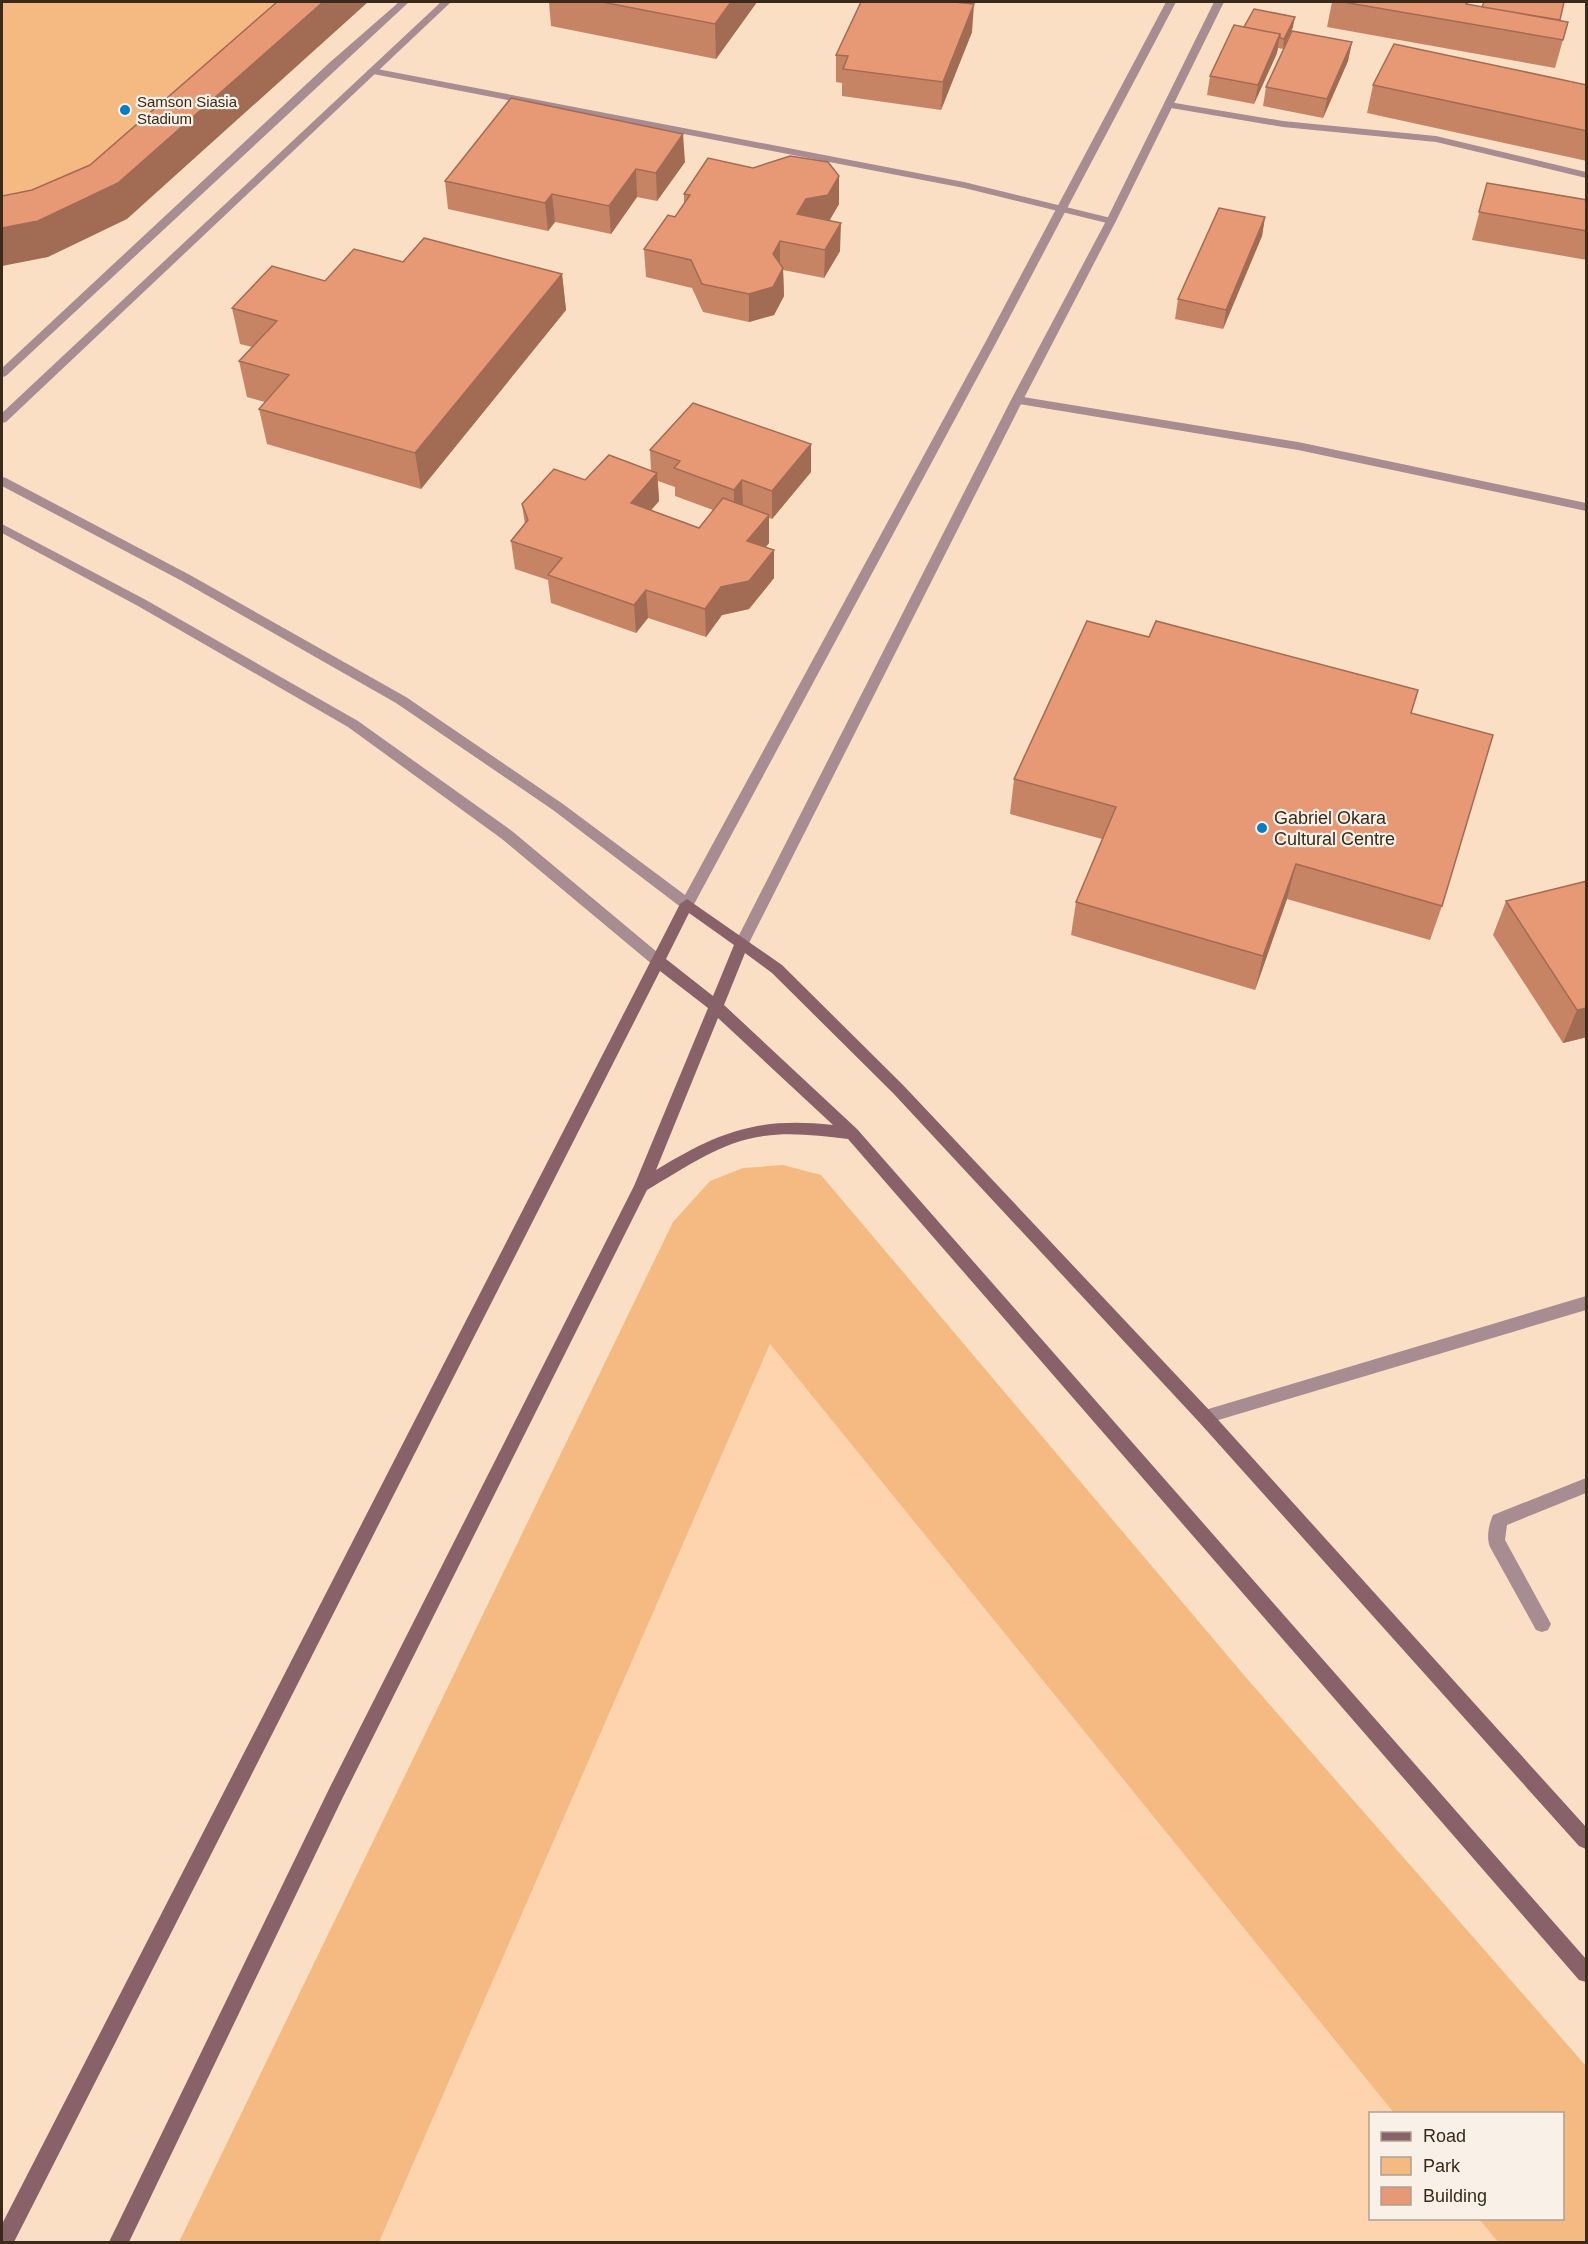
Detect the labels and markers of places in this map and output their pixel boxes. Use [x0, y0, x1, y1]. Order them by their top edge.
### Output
place label: Samson Siasia Stadium [137, 93, 238, 127]
marker: Samson Siasia Stadium [118, 103, 132, 117]
place label: Gabriel Okara Cultural Centre [1274, 808, 1395, 849]
marker: Gabriel Okara Cultural Centre [1255, 821, 1269, 835]

